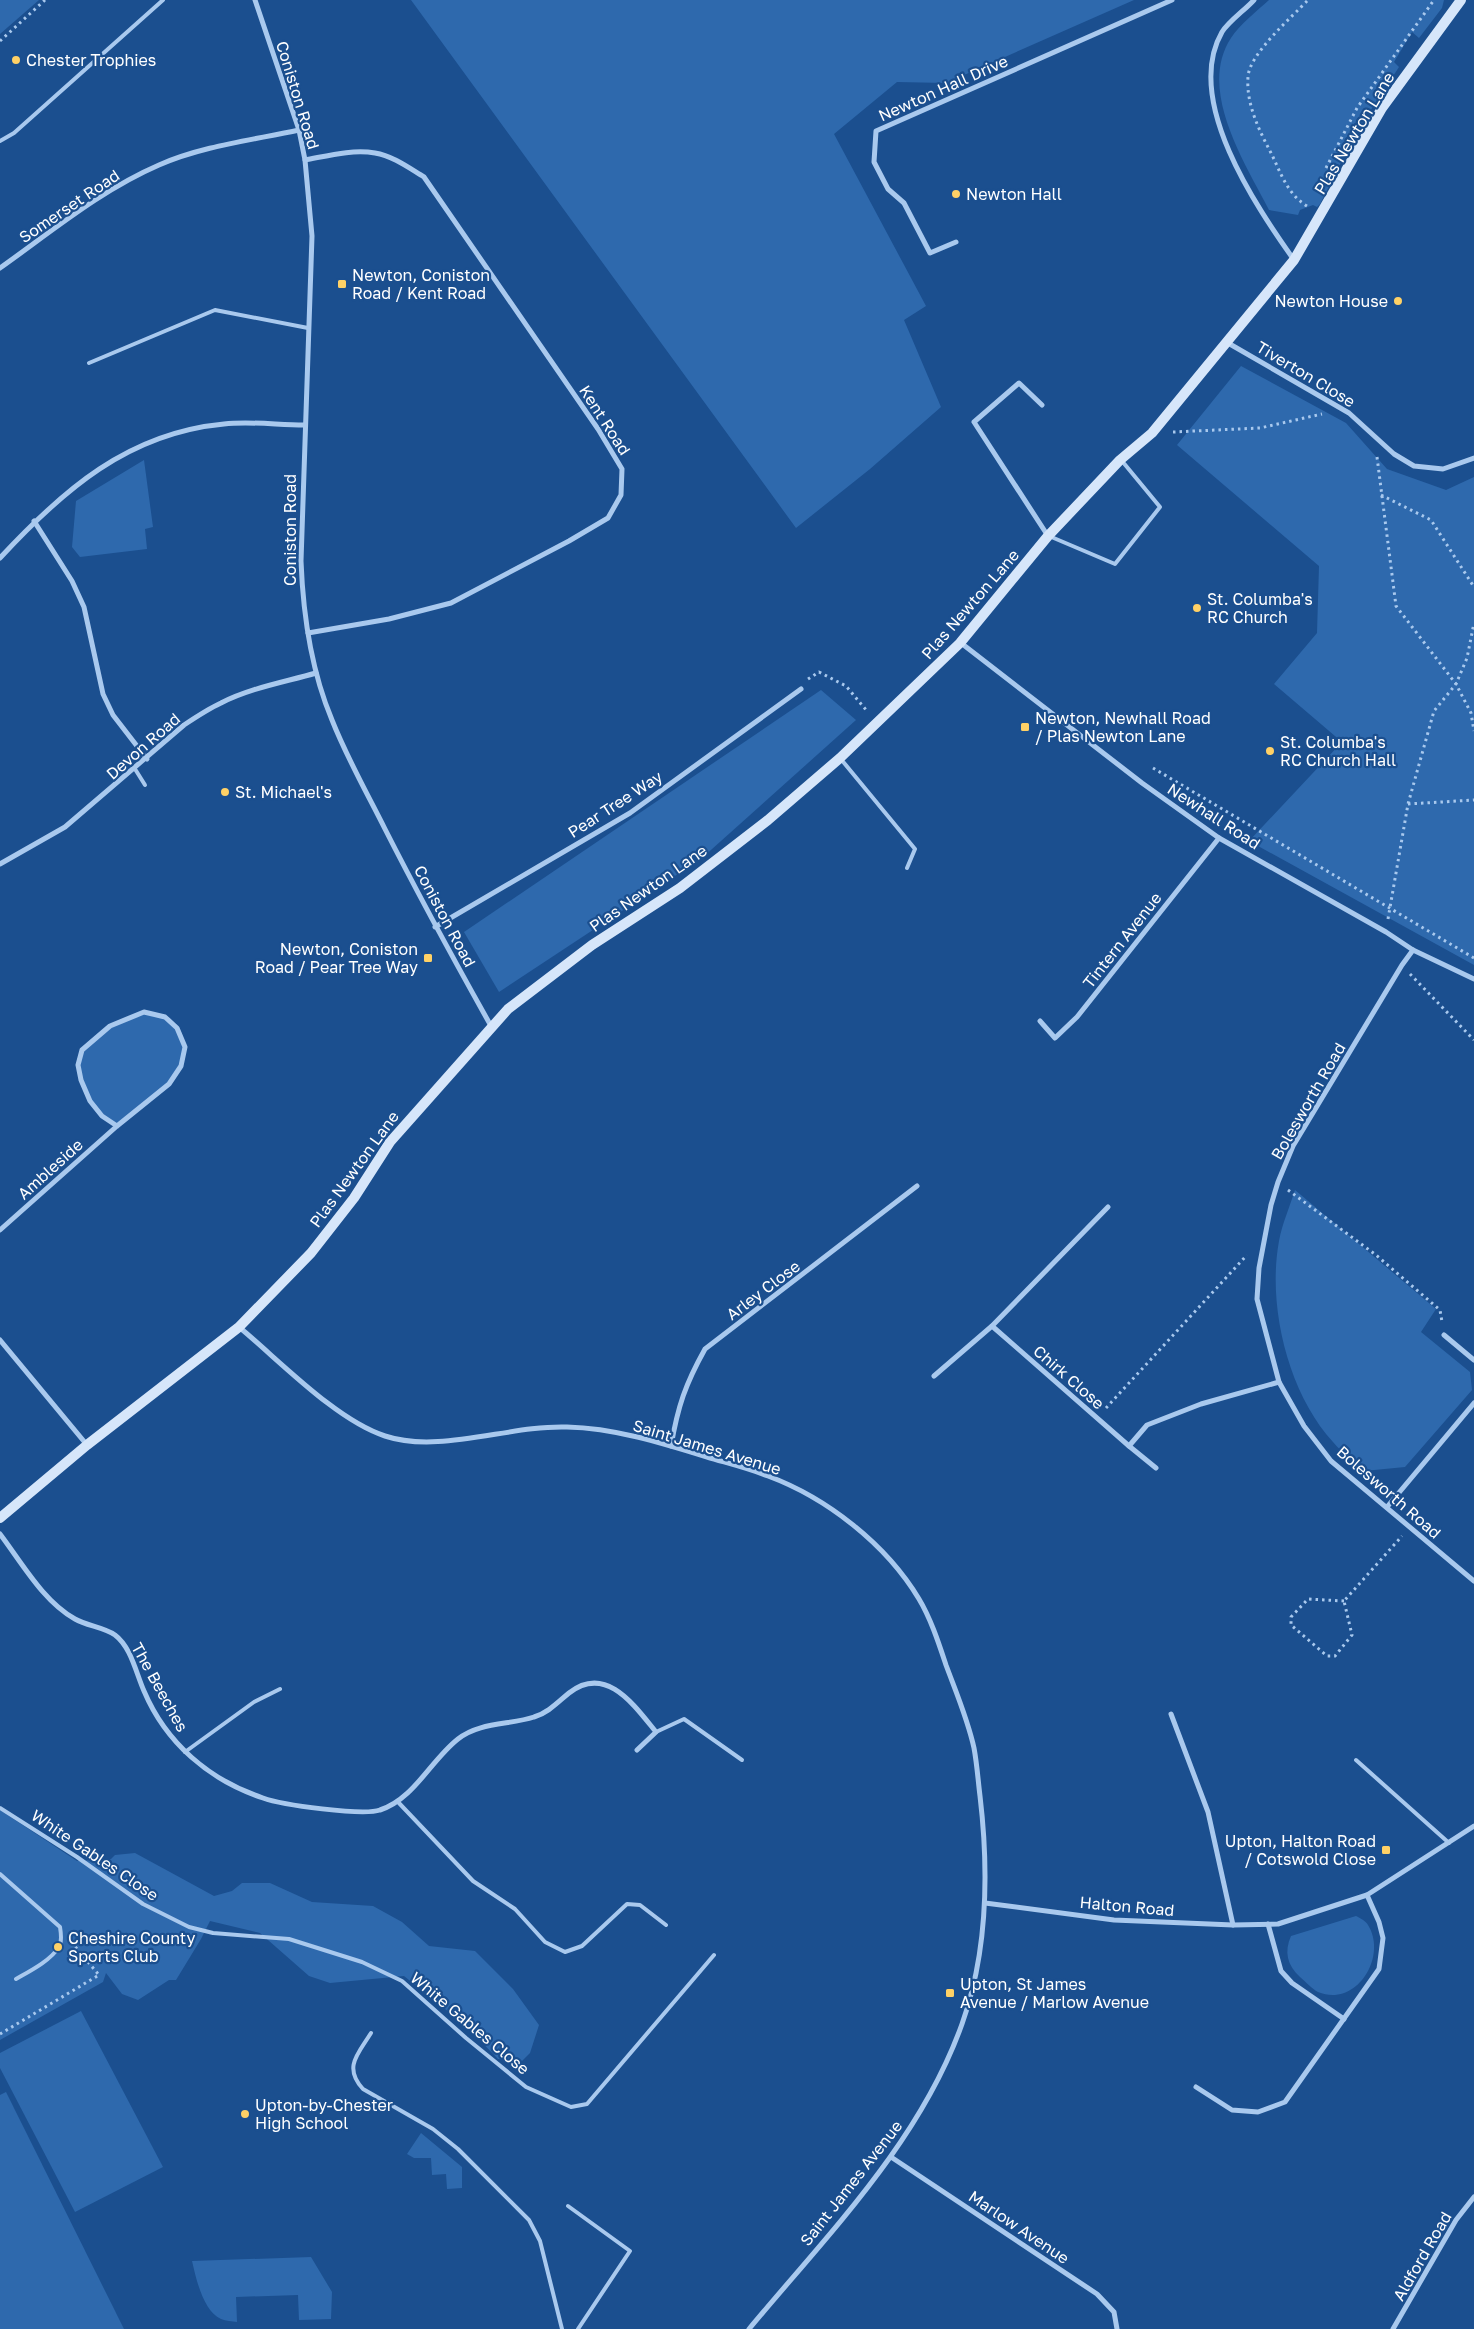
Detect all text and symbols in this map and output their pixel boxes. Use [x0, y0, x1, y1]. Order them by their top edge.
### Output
street label: Coniston Road [272, 38, 324, 152]
place label: Chester Trophies [26, 50, 156, 70]
street label: Newton Hall Drive [875, 50, 1011, 126]
marker: Chester Trophies [10, 54, 22, 66]
street label: Plas Newton Lane [1310, 68, 1398, 198]
street label: Somerset Road [15, 165, 123, 247]
place label: Newton Hall [966, 184, 1062, 204]
marker: Newton Hall [950, 188, 962, 200]
place label: Newton, Coniston Road / Kent Road [352, 265, 490, 303]
marker: Newton, Coniston Road / Kent Road [336, 278, 348, 290]
place label: Newton House [1274, 291, 1388, 311]
marker: Newton House [1392, 295, 1404, 307]
street label: Tiverton Close [1253, 337, 1359, 411]
street label: Kent Road [575, 381, 635, 459]
street label: Coniston Road [280, 474, 300, 586]
street label: Plas Newton Lane [917, 545, 1023, 663]
place label: St. Columba's RC Church [1207, 589, 1313, 627]
marker: St. Columba's RC Church [1191, 602, 1203, 614]
street label: Devon Road [102, 708, 184, 784]
place label: Newton, Newhall Road / Plas Newton Lane [1035, 708, 1211, 746]
marker: Newton, Newhall Road / Plas Newton Lane [1019, 721, 1031, 733]
place label: St. Columba's RC Church Hall [1280, 732, 1396, 770]
marker: St. Columba's RC Church Hall [1264, 745, 1276, 757]
street label: Pear Tree Way [564, 766, 666, 842]
street label: Newhall Road [1164, 779, 1264, 853]
place label: St. Michael's [235, 782, 332, 802]
marker: St. Michael's [219, 786, 231, 798]
street label: Plas Newton Lane [585, 840, 711, 936]
street label: Coniston Road [410, 862, 480, 970]
street label: Tintern Avenue [1078, 888, 1166, 992]
place label: Newton, Coniston Road / Pear Tree Way [255, 939, 418, 977]
marker: Newton, Coniston Road / Pear Tree Way [422, 952, 434, 964]
street label: Bolesworth Road [1266, 1039, 1350, 1163]
street label: Plas Newton Lane [305, 1107, 403, 1231]
street label: Ambleside [13, 1135, 87, 1203]
street label: Arley Close [722, 1256, 804, 1324]
street label: Chirk Close [1029, 1341, 1109, 1413]
street label: Saint James Avenue [630, 1415, 784, 1479]
street label: Bolesworth Road [1333, 1441, 1445, 1543]
street label: The Beeches [127, 1639, 193, 1735]
street label: White Gables Close [28, 1805, 162, 1905]
place label: Upton, Halton Road / Cotswold Close [1225, 1831, 1376, 1869]
marker: Upton, Halton Road / Cotswold Close [1380, 1844, 1392, 1856]
street label: Halton Road [1079, 1892, 1175, 1920]
place label: Cheshire County Sports Club [68, 1928, 196, 1966]
marker: Cheshire County Sports Club [52, 1941, 64, 1953]
street label: White Gables Close [406, 1967, 534, 2079]
place label: Upton, St James Avenue / Marlow Avenue [960, 1974, 1149, 2012]
marker: Upton, St James Avenue / Marlow Avenue [944, 1987, 956, 1999]
place label: Upton-by-Chester High School [255, 2095, 393, 2133]
marker: Upton-by-Chester High School [239, 2108, 251, 2120]
street label: Saint James Avenue [796, 2116, 906, 2250]
street label: Marlow Avenue [965, 2186, 1073, 2268]
street label: Aldford Road [1388, 2208, 1456, 2304]

